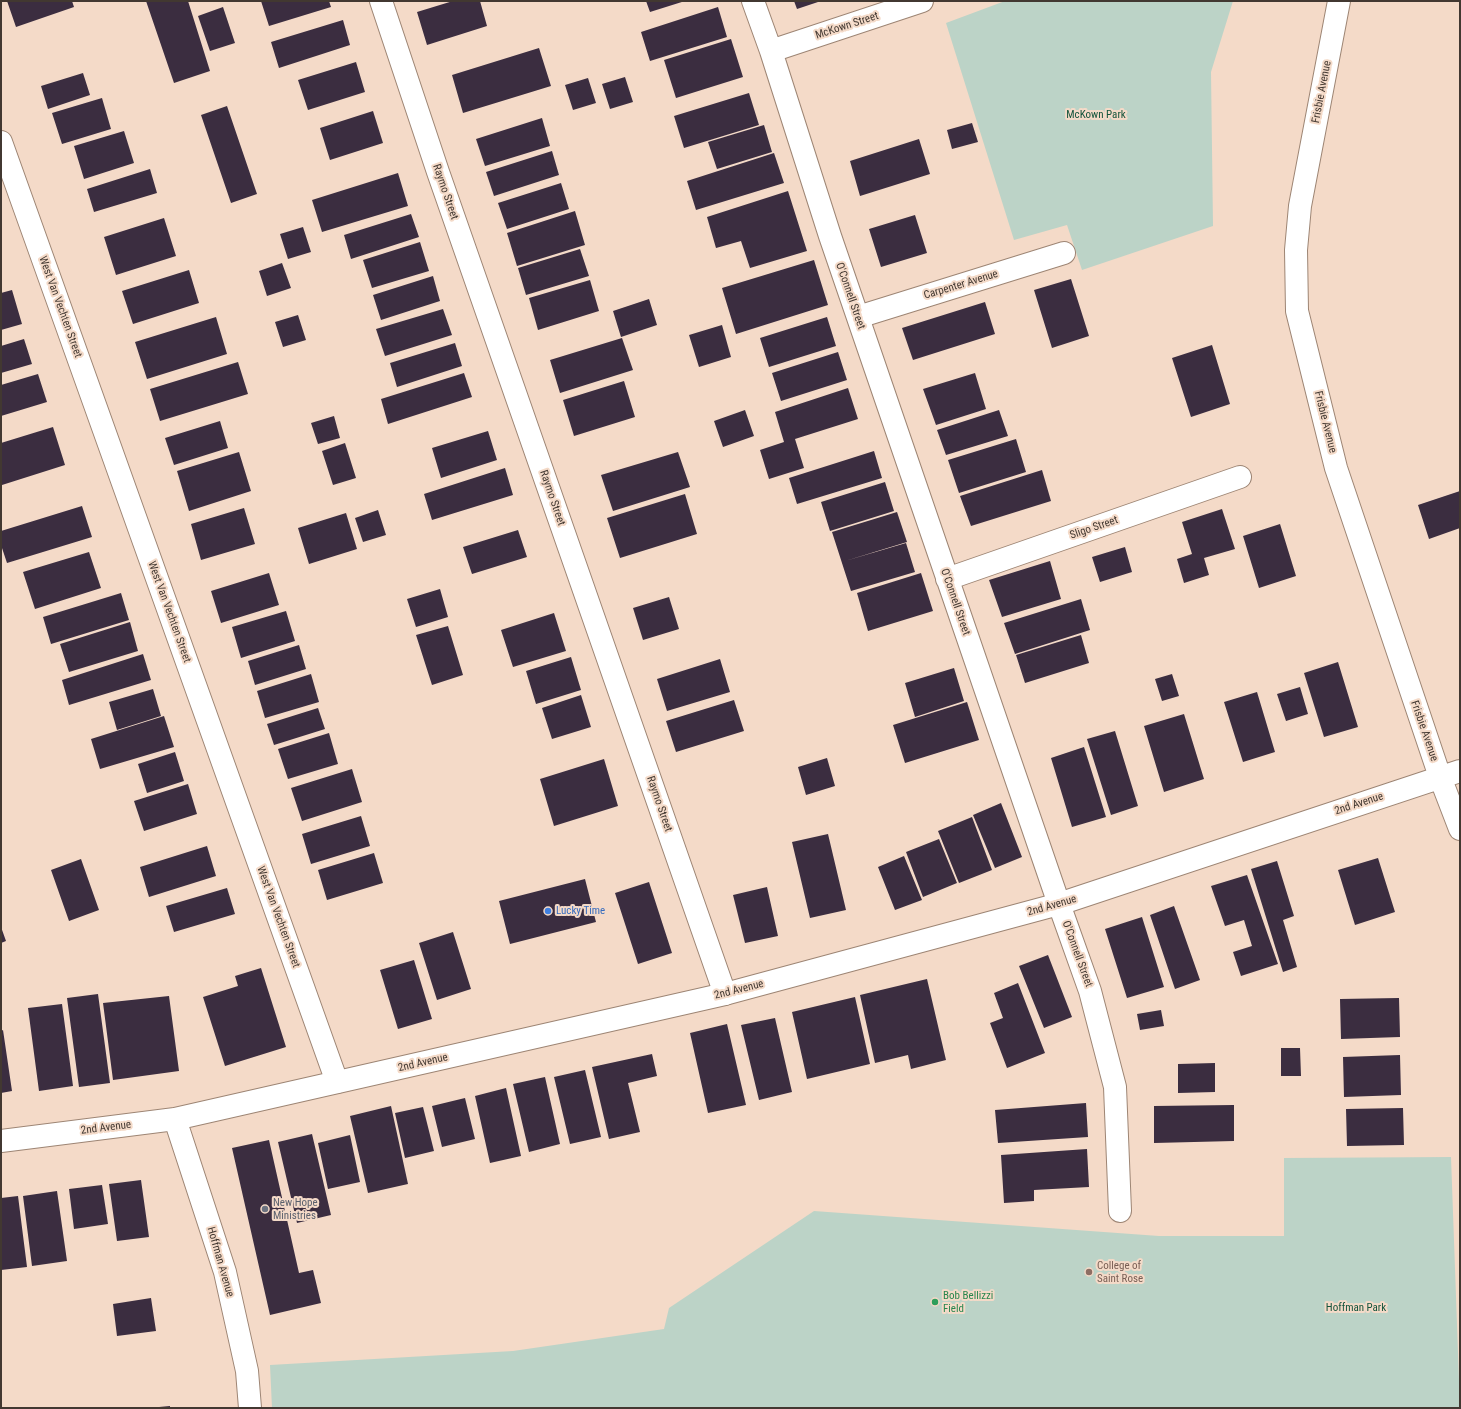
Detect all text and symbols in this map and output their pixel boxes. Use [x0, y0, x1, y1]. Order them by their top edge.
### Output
street label: McKown Street [814, 10, 880, 42]
street label: Frisbie Avenue [1309, 60, 1335, 124]
park label: McKown Park [1066, 108, 1126, 122]
street label: Raymo Street [429, 163, 461, 221]
street label: West Van Vechten Street [36, 255, 84, 359]
street label: O'Connell Street [832, 261, 868, 331]
street label: Carpenter Avenue [922, 267, 1000, 303]
street label: Frisbie Avenue [1311, 390, 1339, 454]
street label: Raymo Street [536, 469, 568, 527]
street label: Sligo Street [1068, 514, 1120, 542]
street label: West Van Vechten Street [145, 560, 193, 664]
street label: O'Connell Street [937, 567, 973, 637]
street label: Frisbie Avenue [1407, 699, 1441, 763]
street label: Raymo Street [643, 775, 675, 833]
street label: 2nd Avenue [1333, 790, 1385, 818]
street label: West Van Vechten Street [254, 865, 302, 969]
street label: 2nd Avenue [1026, 893, 1078, 919]
place label: Lucky Time [556, 904, 605, 918]
marker: Lucky Time [543, 906, 553, 916]
street label: O'Connell Street [1059, 919, 1095, 989]
street label: 2nd Avenue [713, 977, 765, 1003]
street label: 2nd Avenue [397, 1051, 449, 1075]
street label: 2nd Avenue [80, 1118, 132, 1138]
place label: New Hope Ministries [273, 1196, 318, 1222]
marker: New Hope Ministries [260, 1204, 270, 1214]
street label: Hoffman Avenue [204, 1225, 236, 1299]
place label: College of Saint Rose [1097, 1259, 1143, 1285]
marker: College of Saint Rose [1084, 1267, 1094, 1277]
place label: Bob Bellizzi Field [943, 1289, 993, 1315]
marker: Bob Bellizzi Field [930, 1297, 940, 1307]
park label: Hoffman Park [1326, 1301, 1386, 1315]

